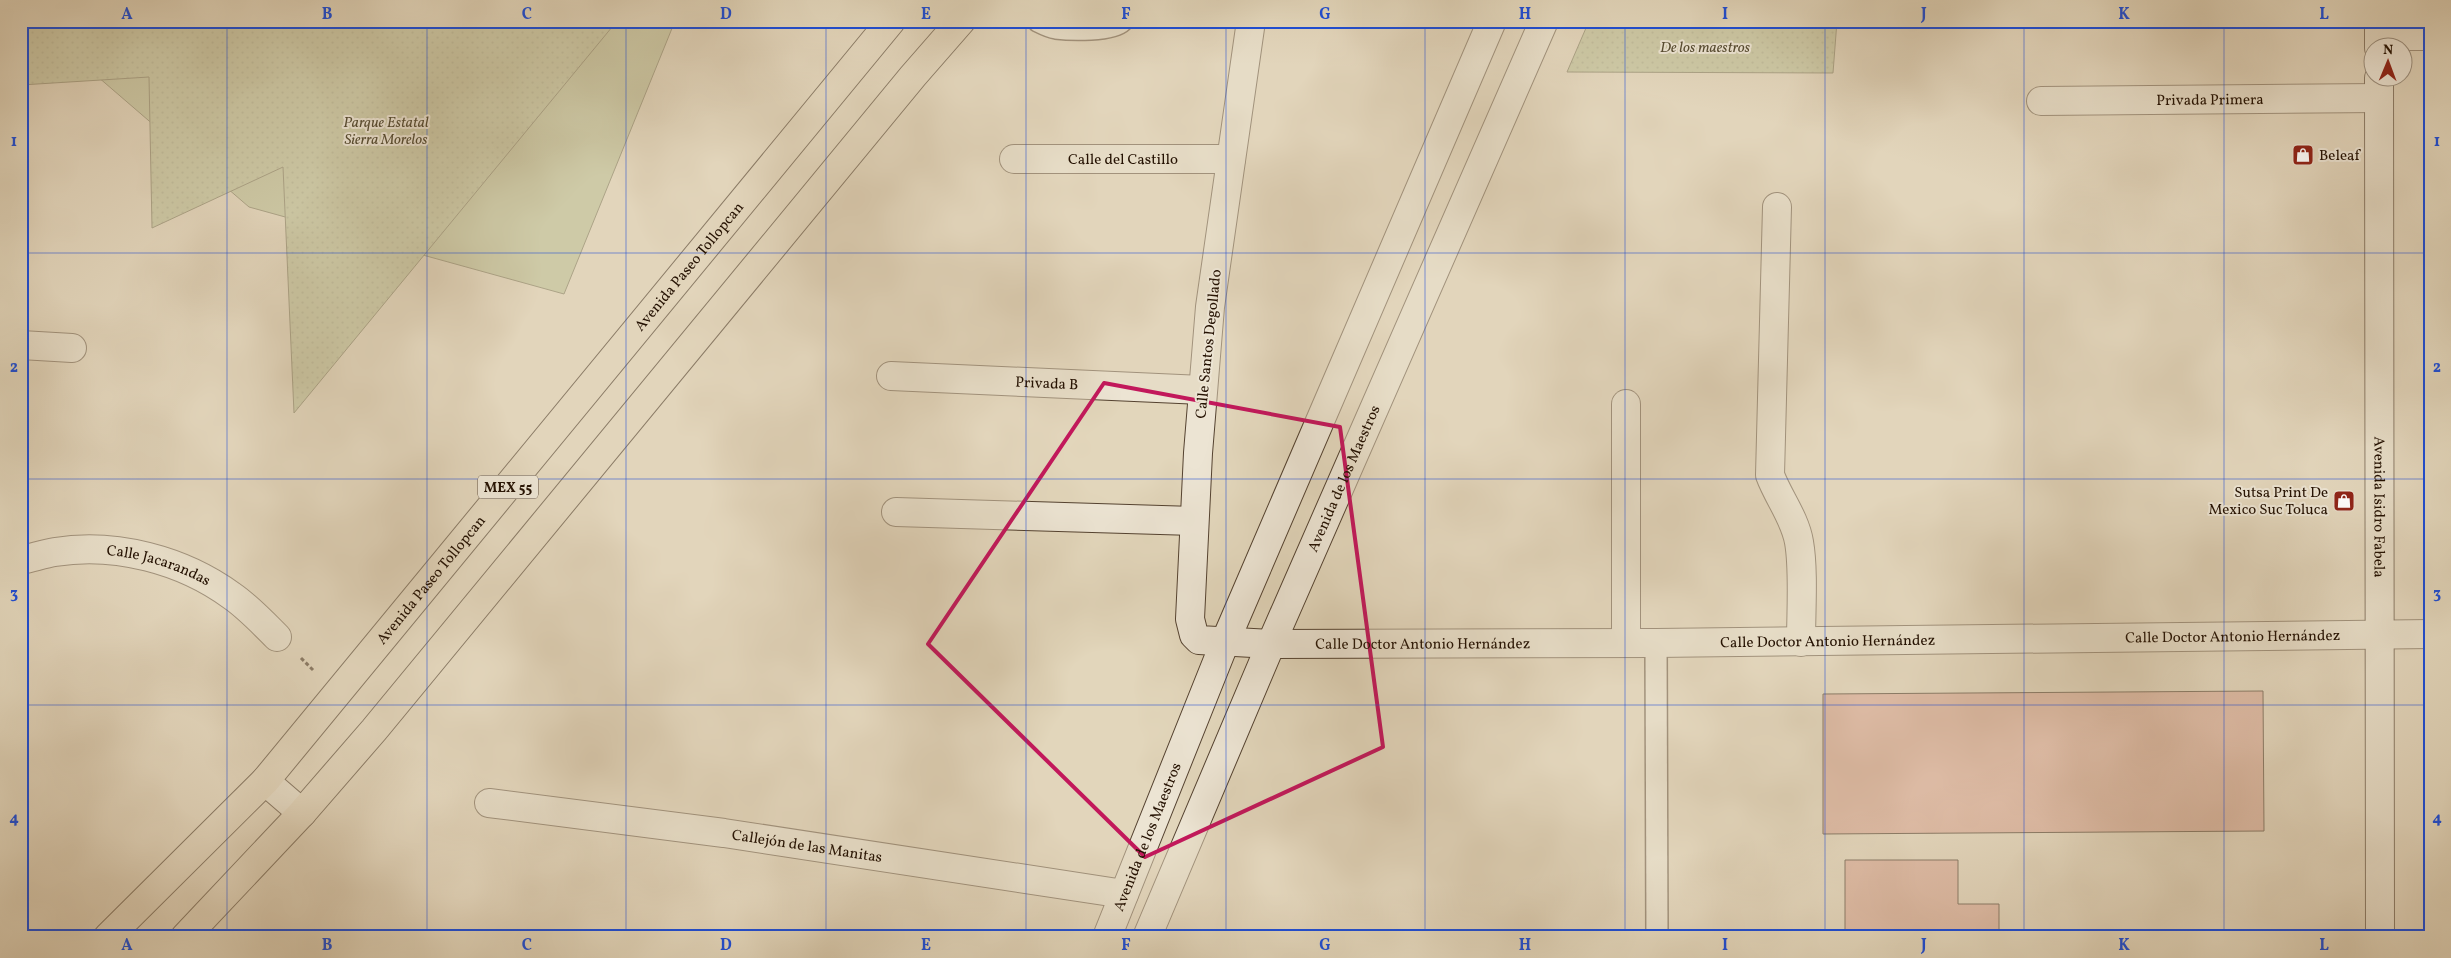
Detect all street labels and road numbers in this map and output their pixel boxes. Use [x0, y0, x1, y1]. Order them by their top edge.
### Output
street label: Privada Primera [2156, 90, 2264, 112]
street label: Calle del Castillo [1068, 150, 1178, 171]
street label: Avenida Paseo Tollopcan [631, 198, 750, 336]
street label: Calle Santos Degollado [1191, 268, 1228, 420]
street label: Privada B [1015, 373, 1079, 396]
street label: Avenida de los Maestros [1304, 402, 1386, 556]
street label: Avenida Isidro Fabela [2367, 436, 2389, 578]
road number: MEX 55 [478, 476, 538, 498]
street label: Avenida Paseo Tollopcan [372, 512, 491, 650]
street label: Calle Jacarandas [106, 541, 214, 592]
street label: Calle Doctor Antonio Hernández [2125, 626, 2340, 650]
street label: Calle Doctor Antonio Hernández [1720, 631, 1935, 654]
street label: Calle Doctor Antonio Hernández [1315, 634, 1530, 656]
street label: Avenida de los Maestros [1109, 760, 1188, 915]
street label: Callejón de las Manitas [730, 825, 884, 869]

